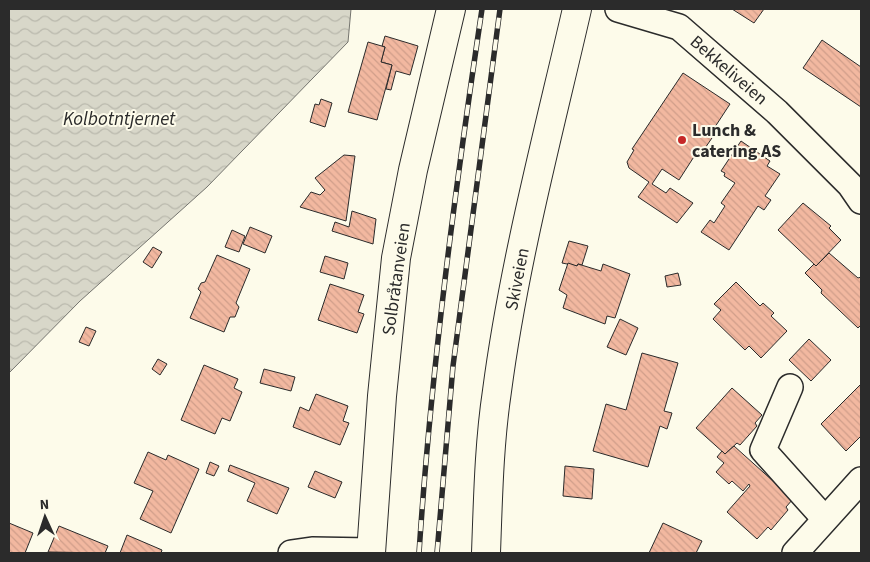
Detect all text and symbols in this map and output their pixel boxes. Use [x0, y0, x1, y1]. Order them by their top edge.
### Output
street label: Bekkeliveien [684, 30, 773, 111]
water label: Kolbotntjernet [63, 106, 176, 133]
place label: Lunch & catering AS [692, 118, 781, 164]
marker: Lunch & catering AS [676, 134, 688, 146]
street label: Solbråtanveien [376, 221, 417, 337]
street label: Skiveien [499, 246, 536, 313]
north arrow [20, 492, 70, 542]
text: N [39, 495, 50, 515]

